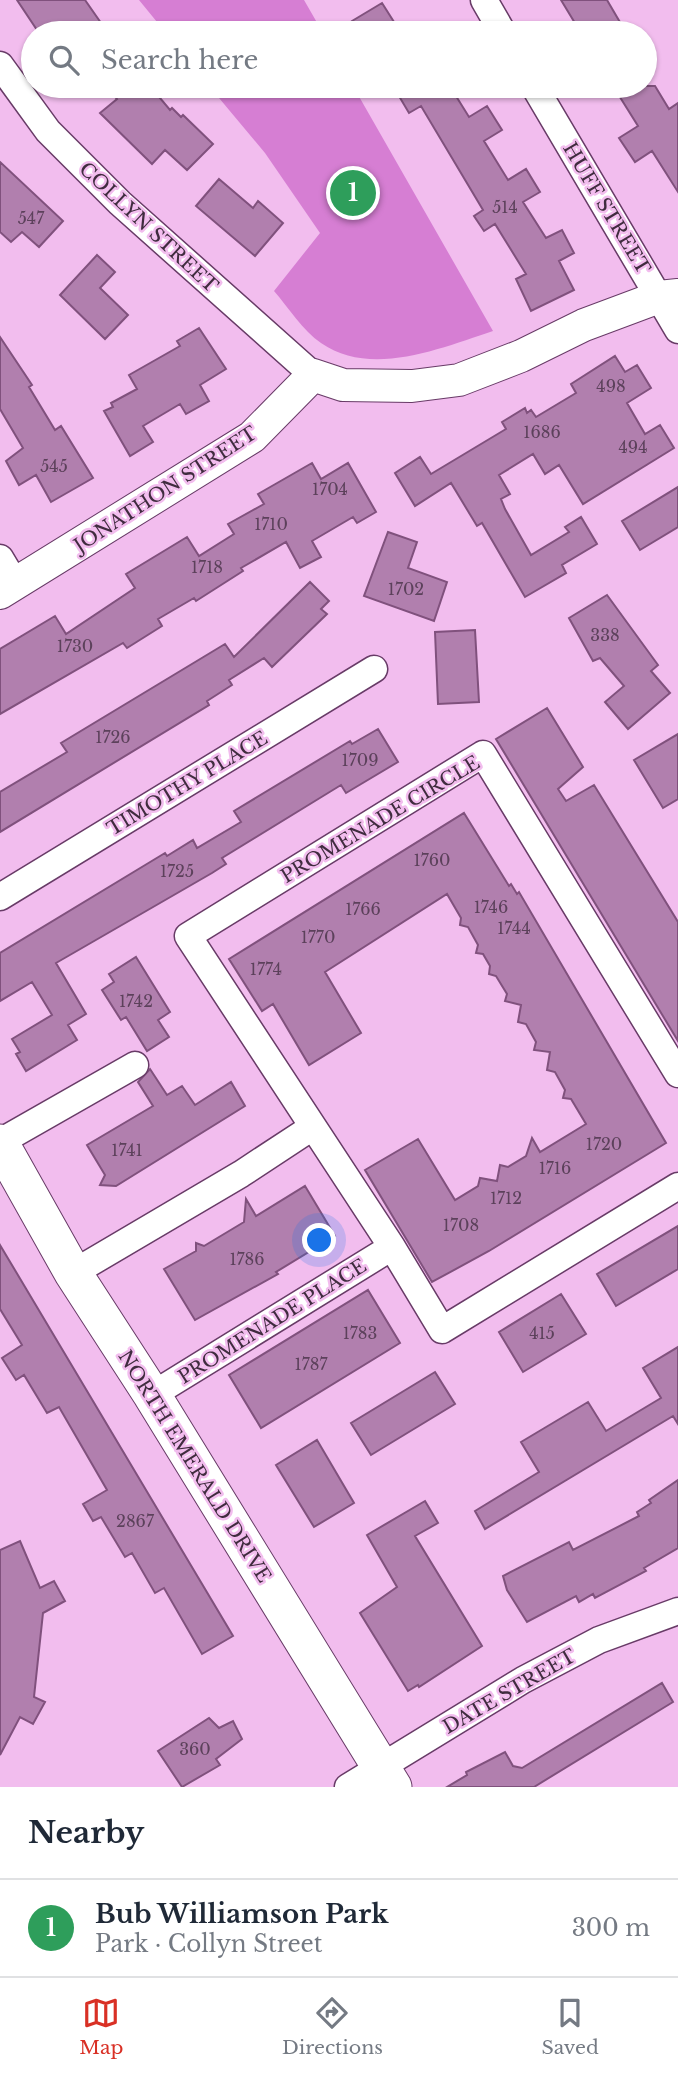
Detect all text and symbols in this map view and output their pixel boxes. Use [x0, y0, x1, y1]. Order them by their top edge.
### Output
search box [21, 21, 657, 98]
icon: search [45, 41, 83, 79]
text: Search here [101, 44, 258, 76]
street label: HUFF STREET [558, 138, 655, 278]
street label: COLLYN STREET [75, 157, 223, 297]
pin: 1 [330, 167, 376, 219]
house number: 514 [492, 197, 518, 217]
house number: 547 [18, 208, 45, 228]
house number: 498 [596, 376, 626, 396]
street label: JONATHON STREET [67, 422, 261, 559]
house number: 1686 [523, 422, 561, 442]
house number: 494 [618, 437, 648, 457]
house number: 545 [40, 456, 68, 476]
house number: 1704 [312, 479, 348, 499]
house number: 1710 [254, 514, 288, 534]
house number: 1718 [191, 557, 223, 577]
house number: 1702 [388, 579, 424, 599]
house number: 338 [590, 625, 620, 645]
house number: 1730 [57, 636, 93, 656]
street label: TIMOTHY PLACE [103, 726, 272, 840]
house number: 1726 [95, 727, 131, 747]
house number: 1709 [342, 750, 378, 770]
street label: PROMENADE CIRCLE [277, 751, 484, 888]
house number: 1760 [414, 850, 450, 870]
house number: 1725 [160, 861, 194, 881]
house number: 1746 [474, 897, 508, 917]
house number: 1766 [345, 899, 381, 919]
house number: 1744 [497, 918, 531, 938]
house number: 1770 [301, 927, 335, 947]
house number: 1774 [250, 959, 282, 979]
house number: 1742 [119, 991, 153, 1011]
house number: 1720 [586, 1134, 622, 1154]
house number: 1741 [111, 1140, 143, 1160]
house number: 1716 [539, 1158, 571, 1178]
house number: 1712 [490, 1188, 522, 1208]
house number: 1708 [443, 1215, 479, 1235]
your location [302, 1223, 336, 1257]
house number: 1786 [229, 1249, 265, 1269]
street label: PROMENADE PLACE [174, 1254, 371, 1389]
house number: 1783 [343, 1323, 377, 1343]
house number: 415 [529, 1323, 555, 1343]
street label: NORTH EMERALD DRIVE [113, 1346, 276, 1587]
house number: 1787 [295, 1354, 328, 1374]
house number: 2867 [116, 1511, 155, 1531]
street label: DATE STREET [439, 1644, 580, 1739]
house number: 360 [179, 1739, 211, 1759]
text: Nearby [28, 1814, 144, 1851]
text: Bub Williamson Park [95, 1898, 388, 1930]
text: 1 [46, 1914, 56, 1942]
text: 300 m [572, 1914, 650, 1942]
text: Park · Collyn Street [95, 1930, 322, 1958]
tab: Map [79, 1994, 123, 2059]
tab: Directions [282, 1994, 383, 2059]
tab: Saved [541, 1994, 599, 2059]

